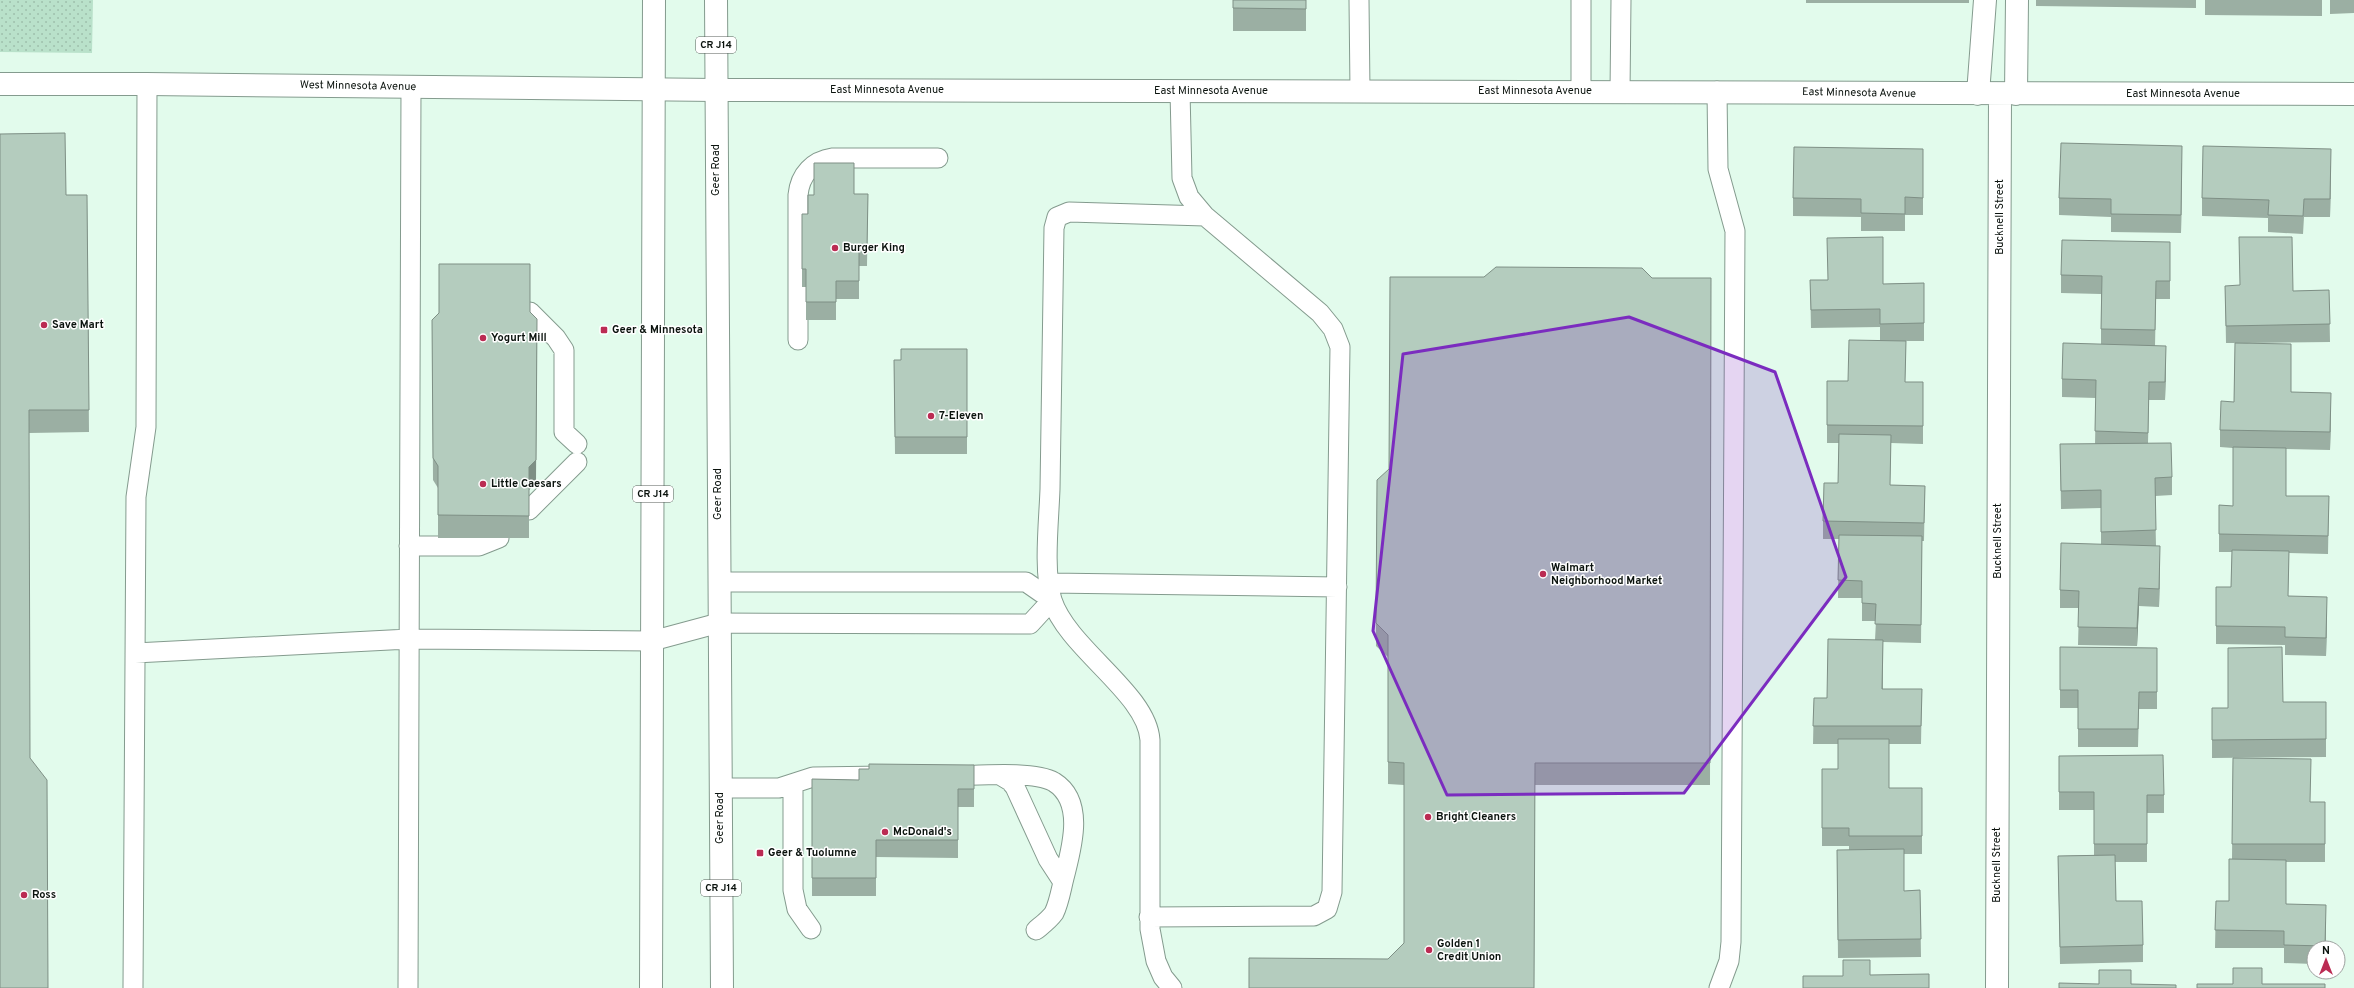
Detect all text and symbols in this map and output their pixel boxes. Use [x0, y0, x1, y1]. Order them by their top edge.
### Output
road number: CR J14 [696, 37, 736, 53]
street label: West Minnesota Avenue [300, 78, 416, 94]
street label: East Minnesota Avenue [830, 83, 944, 97]
street label: East Minnesota Avenue [1154, 84, 1268, 98]
street label: East Minnesota Avenue [1478, 84, 1592, 98]
street label: East Minnesota Avenue [1802, 85, 1916, 101]
street label: East Minnesota Avenue [2126, 87, 2240, 101]
street label: Geer Road [709, 144, 723, 196]
street label: Bucknell Street [1993, 179, 2007, 255]
place label: Burger King [843, 241, 905, 255]
marker: Burger King [830, 243, 840, 253]
place label: Save Mart [52, 318, 104, 332]
marker: Save Mart [39, 320, 49, 330]
place label: Geer & Minnesota [612, 323, 703, 337]
marker: Geer & Minnesota [599, 325, 609, 335]
place label: Yogurt Mill [491, 331, 547, 345]
marker: Yogurt Mill [478, 333, 488, 343]
place label: 7-Eleven [939, 409, 983, 423]
marker: 7-Eleven [926, 411, 936, 421]
street label: Geer Road [711, 468, 725, 520]
place label: Little Caesars [491, 477, 562, 491]
marker: Little Caesars [478, 479, 488, 489]
road number: CR J14 [633, 486, 673, 502]
street label: Bucknell Street [1991, 503, 2005, 579]
place label: Walmart Neighborhood Market [1551, 561, 1662, 588]
marker: Walmart Neighborhood Market [1538, 569, 1548, 579]
street label: Geer Road [713, 792, 727, 844]
place label: Bright Cleaners [1436, 810, 1516, 824]
marker: Bright Cleaners [1423, 812, 1433, 822]
place label: McDonald's [893, 825, 952, 839]
marker: McDonald's [880, 827, 890, 837]
street label: Bucknell Street [1990, 827, 2004, 903]
place label: Geer & Tuolumne [768, 846, 857, 860]
marker: Geer & Tuolumne [755, 848, 765, 858]
road number: CR J14 [701, 880, 741, 896]
place label: Ross [32, 888, 56, 902]
marker: Ross [19, 890, 29, 900]
place label: Golden 1 Credit Union [1437, 937, 1501, 964]
north arrow [2306, 940, 2346, 980]
text: N [2322, 944, 2330, 958]
marker: Golden 1 Credit Union [1424, 945, 1434, 955]

